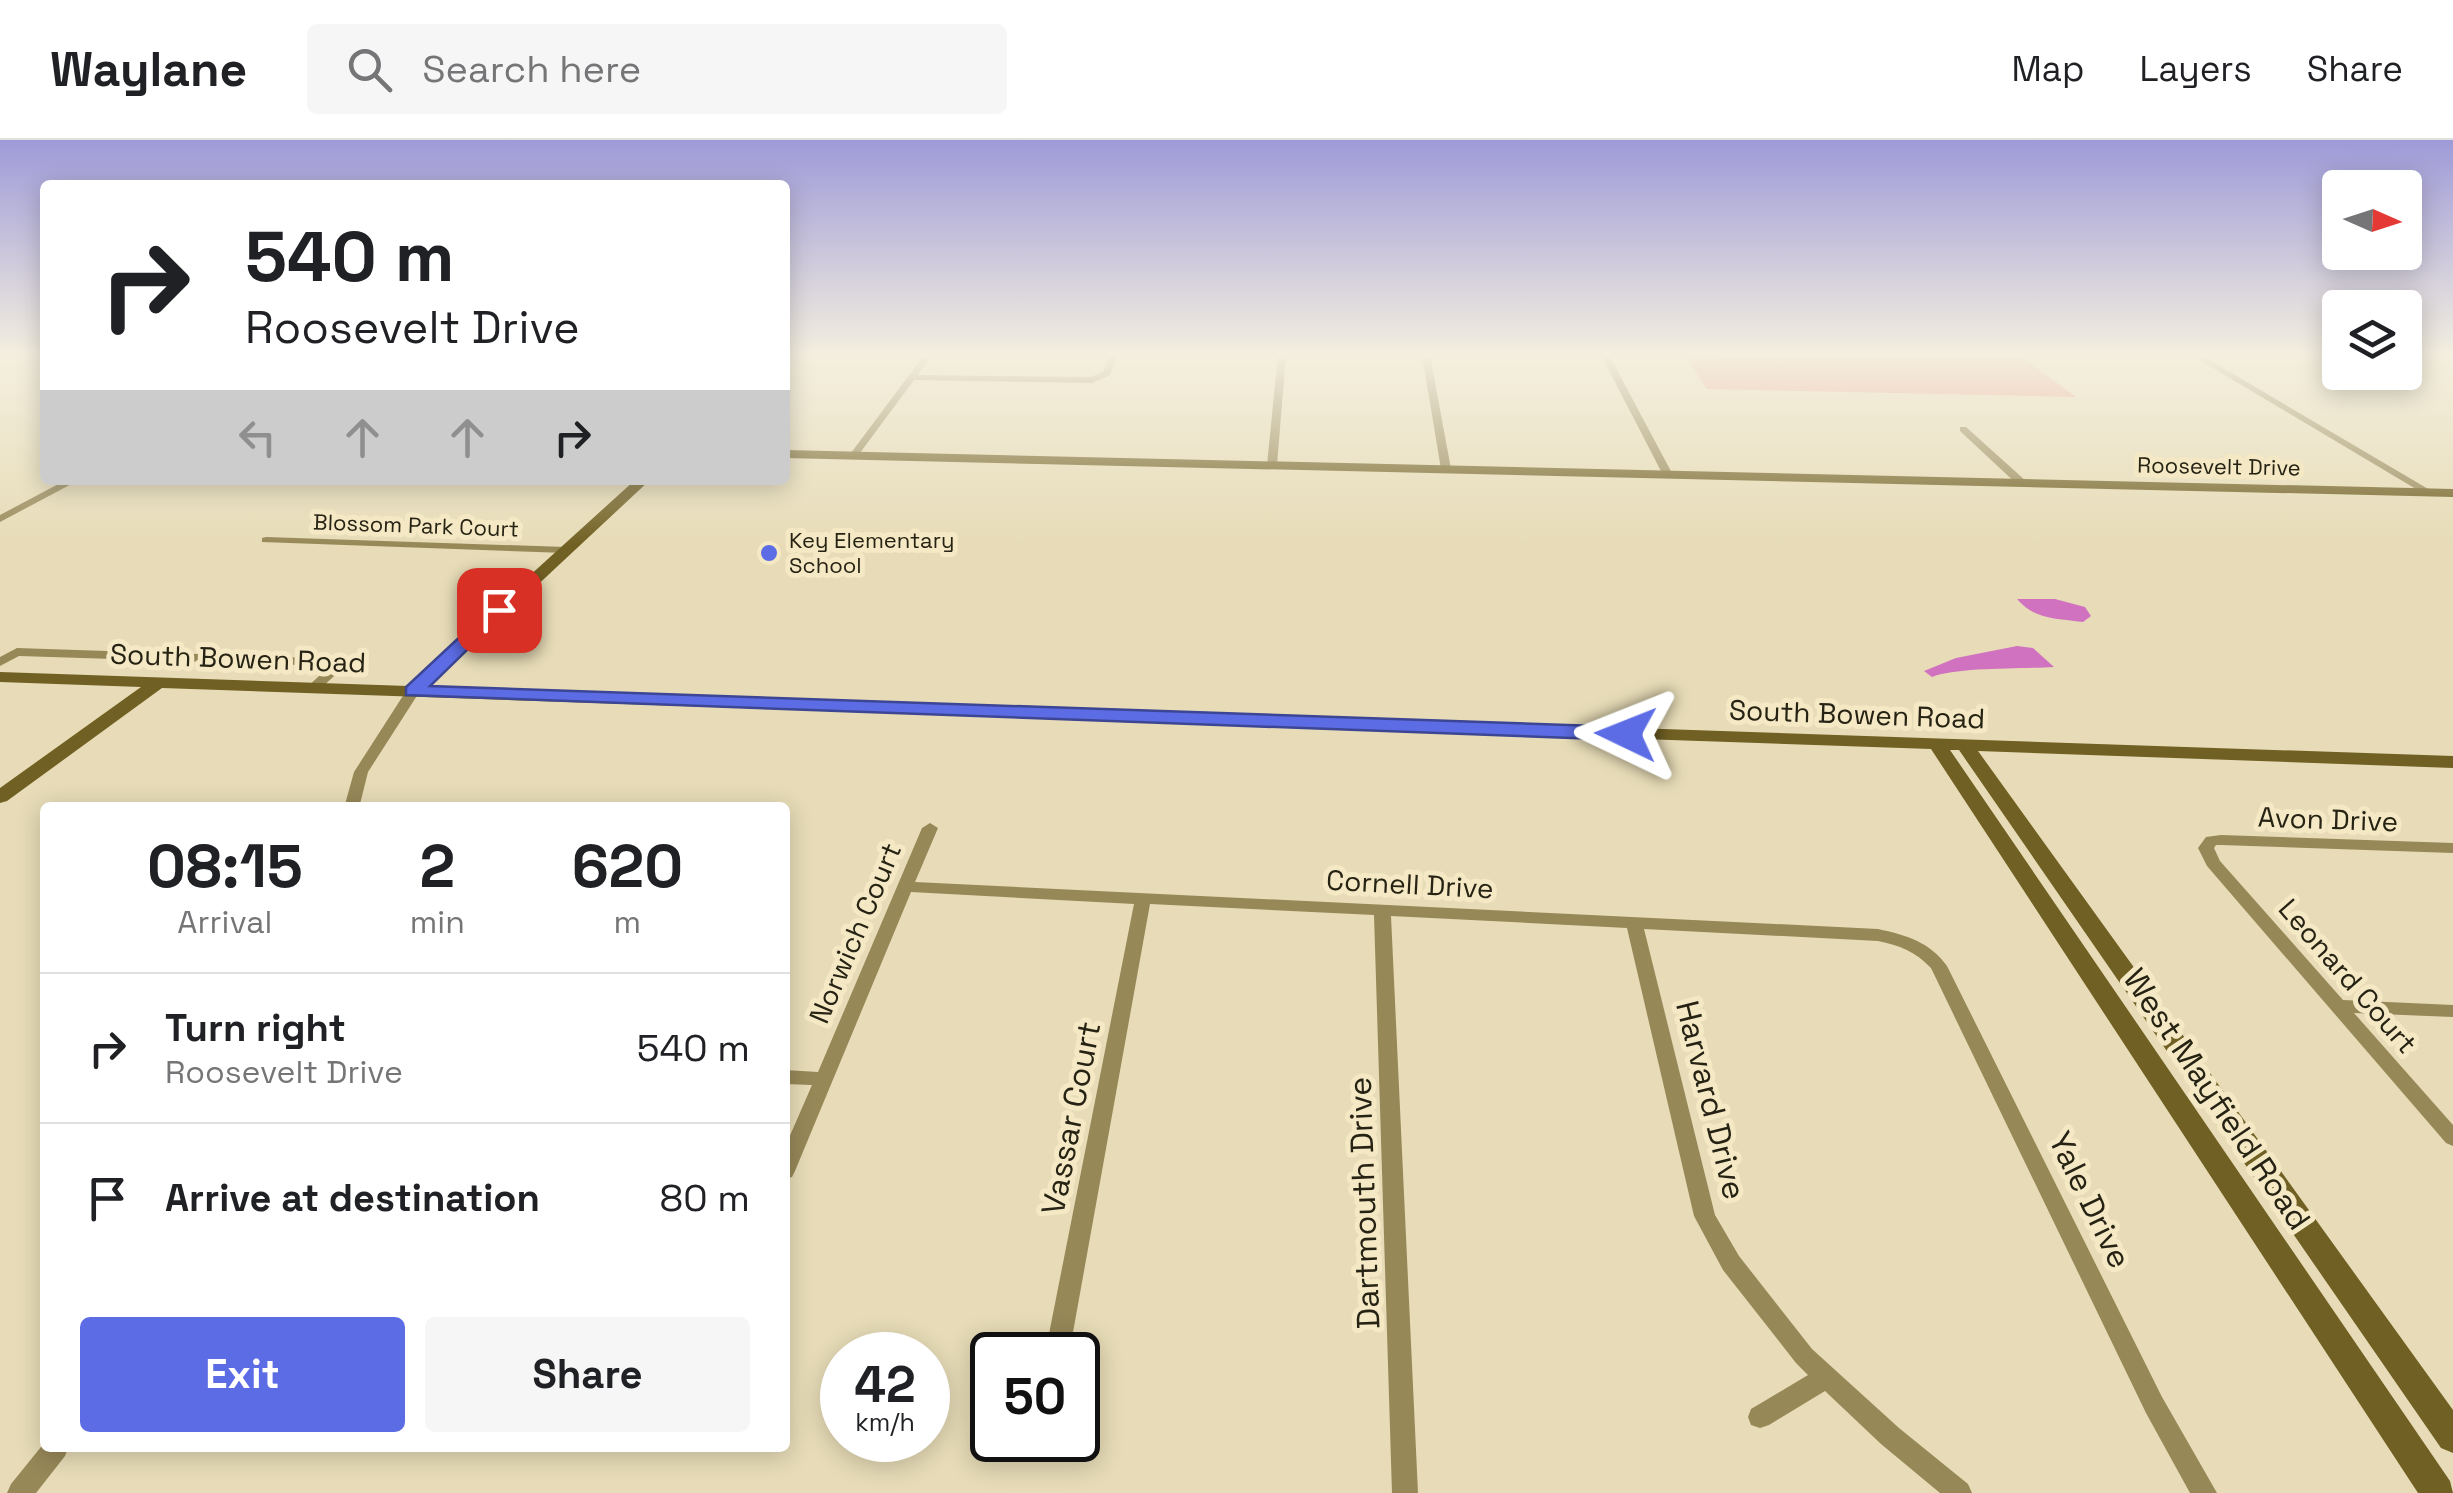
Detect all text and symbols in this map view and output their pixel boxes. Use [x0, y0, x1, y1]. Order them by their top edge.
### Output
search box [307, 24, 1007, 114]
text: Waylane [50, 39, 247, 100]
icon: search [342, 42, 397, 97]
text: Search here [422, 45, 641, 93]
text: Map [2011, 47, 2084, 91]
text: Layers [2139, 47, 2252, 91]
text: Share [2307, 47, 2403, 91]
north arrow [2322, 170, 2422, 270]
map controls [2322, 170, 2422, 390]
text: 540 m [245, 212, 454, 301]
icon: right [80, 220, 210, 350]
button: layers [2322, 290, 2422, 390]
text: Roosevelt Drive [245, 299, 580, 356]
icon: left [230, 410, 285, 465]
icon: ahead [335, 410, 390, 465]
icon: ahead [440, 410, 495, 465]
icon: right [545, 410, 600, 465]
street label: Roosevelt Drive [2137, 451, 2301, 481]
street label: Blossom Park Court [313, 507, 519, 543]
place label: Key Elementary School [789, 526, 955, 579]
marker: Key Elementary School [758, 542, 780, 564]
pin [457, 568, 542, 653]
icon: arrive [472, 583, 527, 638]
street label: South Bowen Road [109, 636, 367, 680]
position arrow [1574, 682, 1678, 786]
street label: South Bowen Road [1728, 692, 1986, 736]
street label: Avon Drive [2257, 799, 2399, 839]
text: 08:15 [147, 828, 303, 905]
text: 2 [419, 828, 455, 905]
text: 620 [572, 828, 683, 905]
street label: Norwich Court [801, 837, 909, 1029]
street label: Cornell Drive [1325, 862, 1495, 906]
street label: Leonard Court [2271, 891, 2425, 1061]
text: Arrival [177, 902, 272, 942]
text: min [410, 902, 465, 942]
text: m [614, 902, 641, 942]
street label: West Mayfield Road [2115, 961, 2319, 1237]
street label: Harvard Drive [1667, 996, 1755, 1204]
text: Turn right [165, 1004, 346, 1052]
street label: Vassar Court [1033, 1018, 1109, 1218]
icon: right [80, 1021, 135, 1076]
text: 540 m [637, 1024, 750, 1072]
text: Roosevelt Drive [165, 1052, 403, 1092]
street label: Dartmouth Drive [1340, 1076, 1388, 1330]
street label: Yale Drive [2040, 1125, 2140, 1275]
icon: arrive [80, 1171, 135, 1226]
text: Arrive at destination [165, 1174, 540, 1222]
text: 80 m [660, 1174, 750, 1222]
button: Exit [80, 1317, 405, 1432]
button: Share [425, 1317, 750, 1432]
speed limit sign: 50 [970, 1332, 1100, 1462]
text: 42 [854, 1353, 916, 1417]
text: km/h [855, 1406, 915, 1438]

